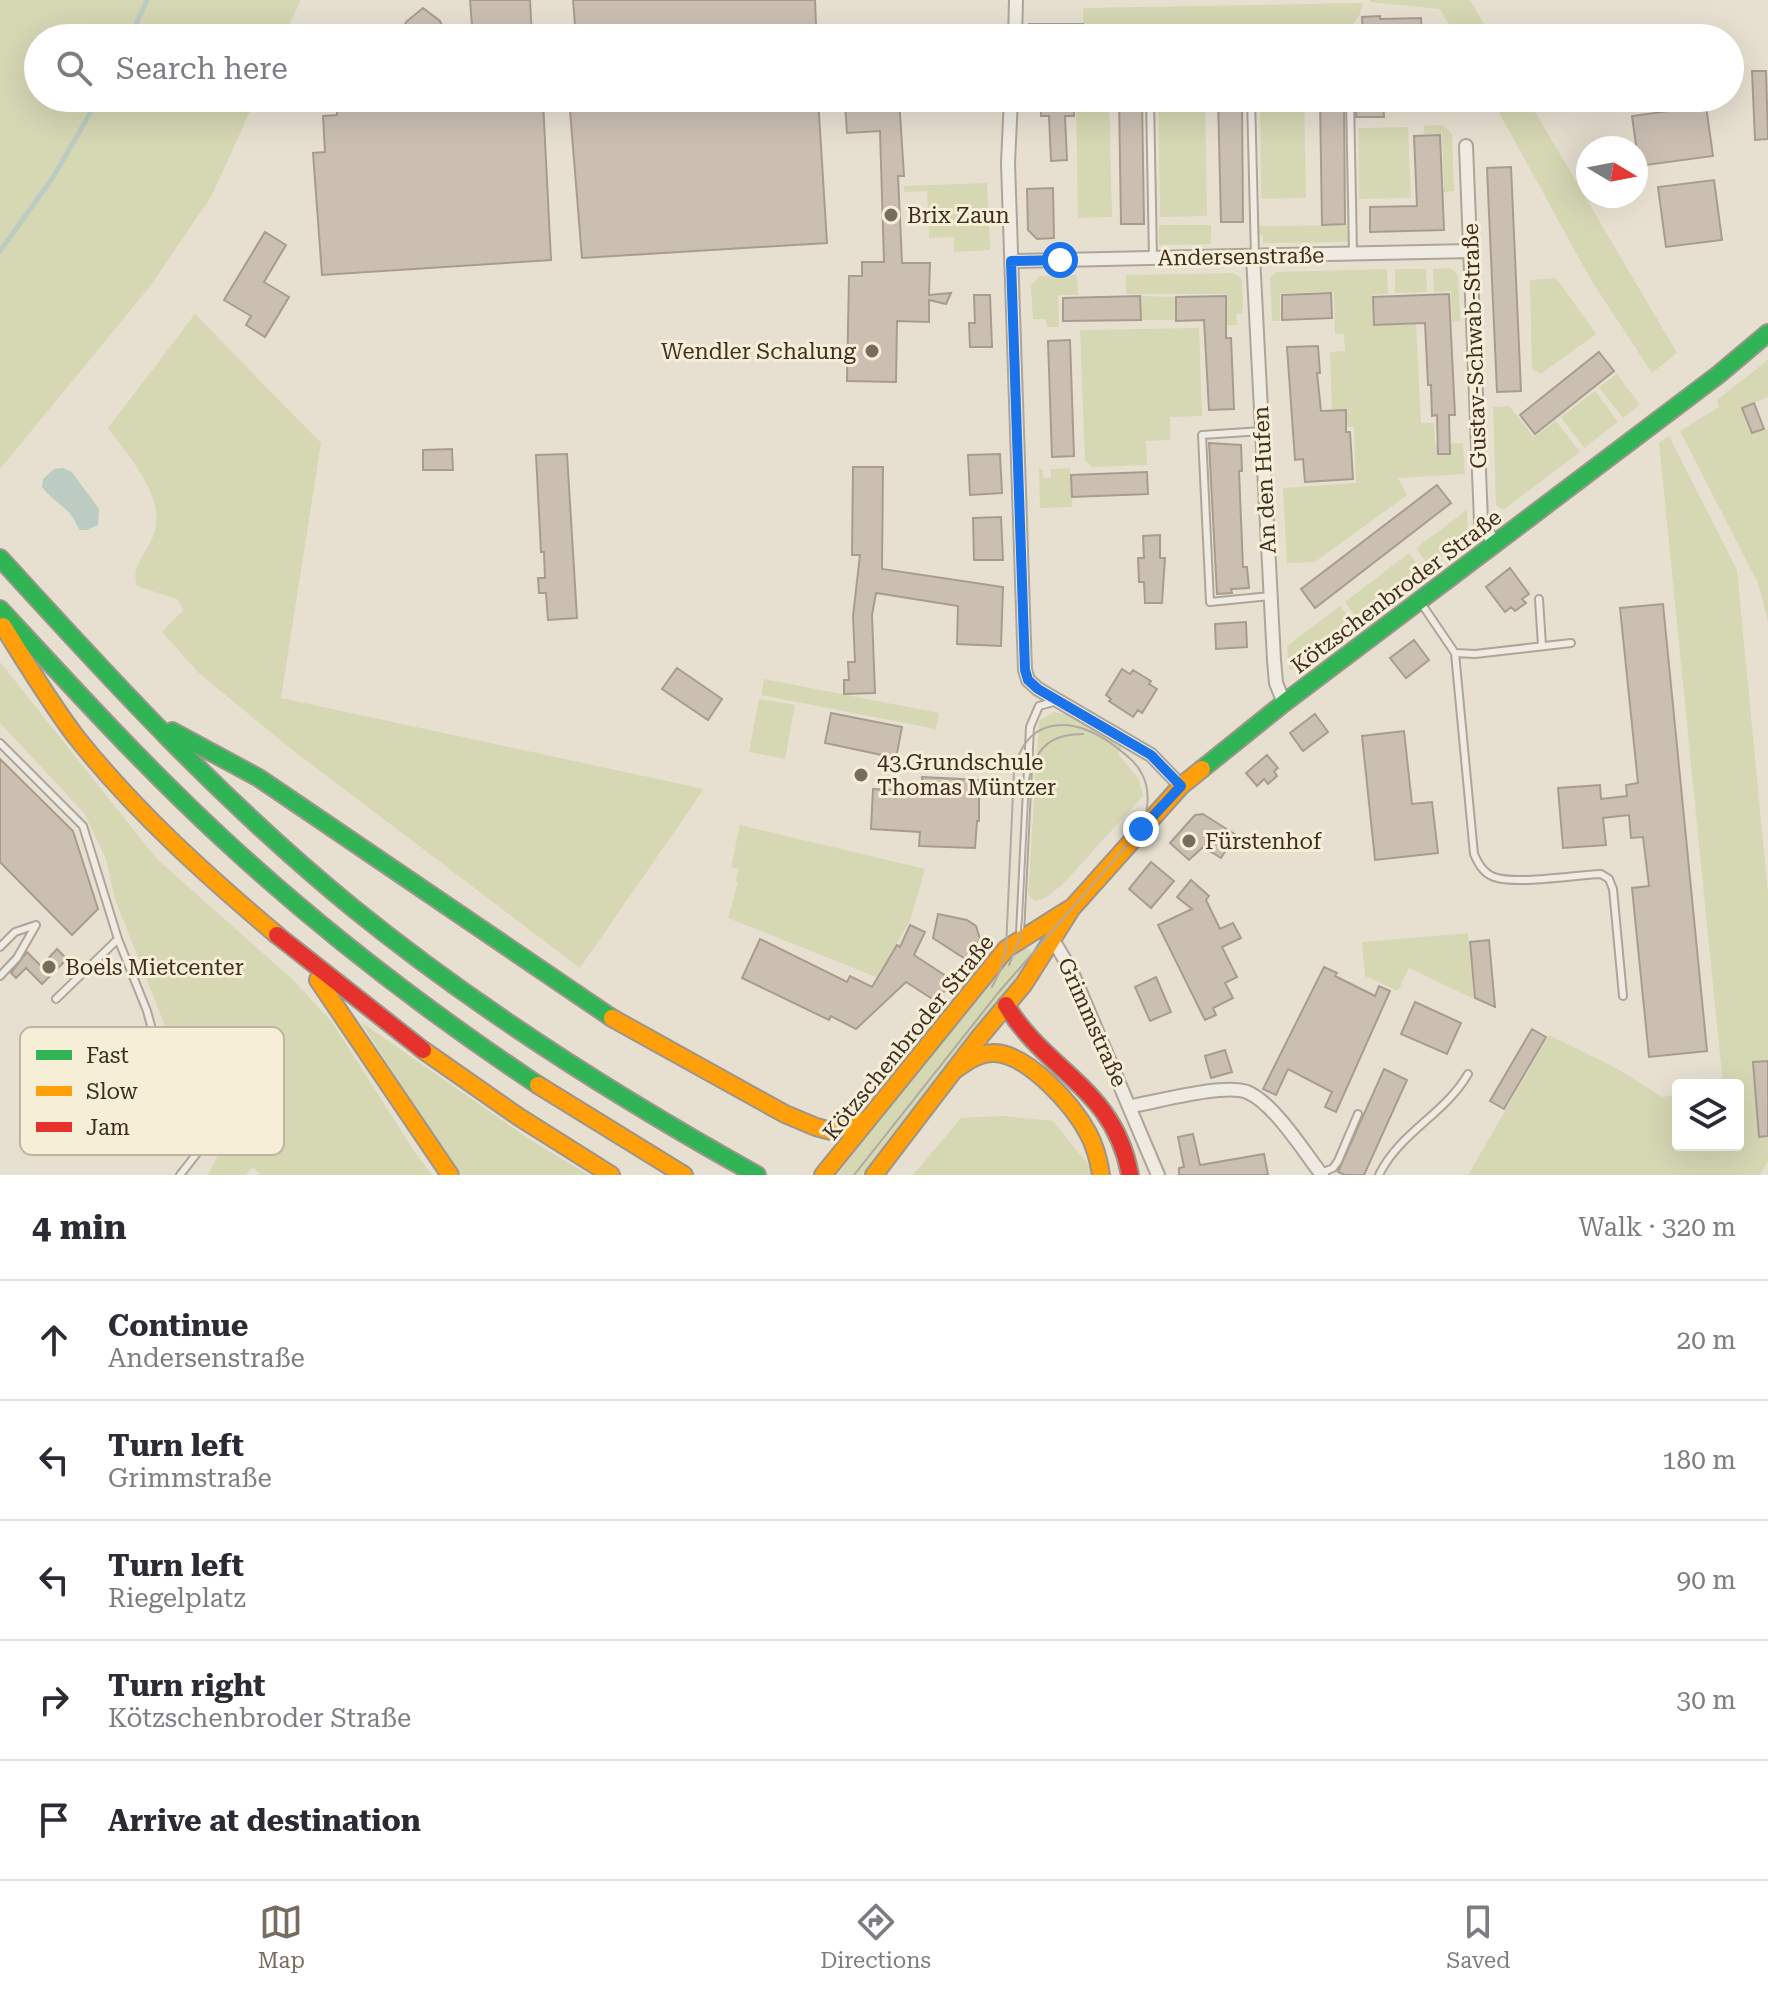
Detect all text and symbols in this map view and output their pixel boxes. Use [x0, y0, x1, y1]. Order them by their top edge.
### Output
search box [24, 24, 1744, 112]
icon: search [52, 46, 96, 90]
text: Search here [116, 51, 288, 86]
north arrow [1576, 136, 1648, 208]
place label: Brix Zaun [907, 203, 1010, 228]
marker: Brix Zaun [882, 206, 900, 224]
street label: Gustav-Schwab-Straße [1458, 223, 1491, 469]
route start [1042, 242, 1078, 278]
street label: Andersenstraße [1157, 243, 1325, 270]
place label: Wendler Schalung [661, 339, 856, 364]
marker: Wendler Schalung [863, 342, 881, 360]
street label: An den Hufen [1248, 406, 1281, 554]
street label: Kötzschenbroder Straße [1286, 504, 1506, 679]
place label: 43.Grundschule Thomas Müntzer [877, 750, 1056, 800]
marker: 43.Grundschule Thomas Müntzer [852, 766, 870, 784]
route end [1123, 811, 1159, 847]
place label: Fürstenhof [1205, 829, 1323, 854]
marker: Fürstenhof [1180, 832, 1198, 850]
street label: Kötzschenbroder Straße [818, 930, 999, 1145]
street label: Grimmstraße [1053, 954, 1132, 1091]
place label: Boels Mietcenter [65, 955, 244, 980]
marker: Boels Mietcenter [40, 958, 58, 976]
legend [20, 1027, 284, 1155]
text: Fast [86, 1043, 129, 1068]
text: Slow [86, 1079, 139, 1104]
map controls [1672, 1079, 1744, 1151]
button: layers [1672, 1079, 1744, 1151]
text: Jam [86, 1115, 130, 1140]
text: 4 min [32, 1207, 127, 1247]
text: Walk · 320 m [1578, 1212, 1736, 1242]
text: Continue [108, 1308, 248, 1343]
icon: ahead [32, 1318, 76, 1362]
text: 20 m [1677, 1325, 1736, 1355]
text: Andersenstraße [108, 1343, 305, 1373]
text: Turn left [108, 1428, 244, 1463]
icon: left [32, 1438, 76, 1482]
text: 180 m [1662, 1445, 1736, 1475]
text: Grimmstraße [108, 1463, 272, 1493]
text: Turn left [108, 1548, 244, 1583]
icon: left [32, 1558, 76, 1602]
text: 90 m [1677, 1565, 1736, 1595]
text: Riegelplatz [108, 1583, 246, 1613]
text: Turn right [108, 1668, 265, 1703]
icon: right [32, 1678, 76, 1722]
text: 30 m [1677, 1685, 1736, 1715]
text: Kötzschenbroder Straße [108, 1703, 411, 1733]
icon: arrive [32, 1798, 76, 1842]
text: Arrive at destination [108, 1803, 421, 1838]
tab: Map [258, 1900, 305, 1973]
tab: Directions [820, 1900, 931, 1973]
tab: Saved [1446, 1900, 1510, 1973]

